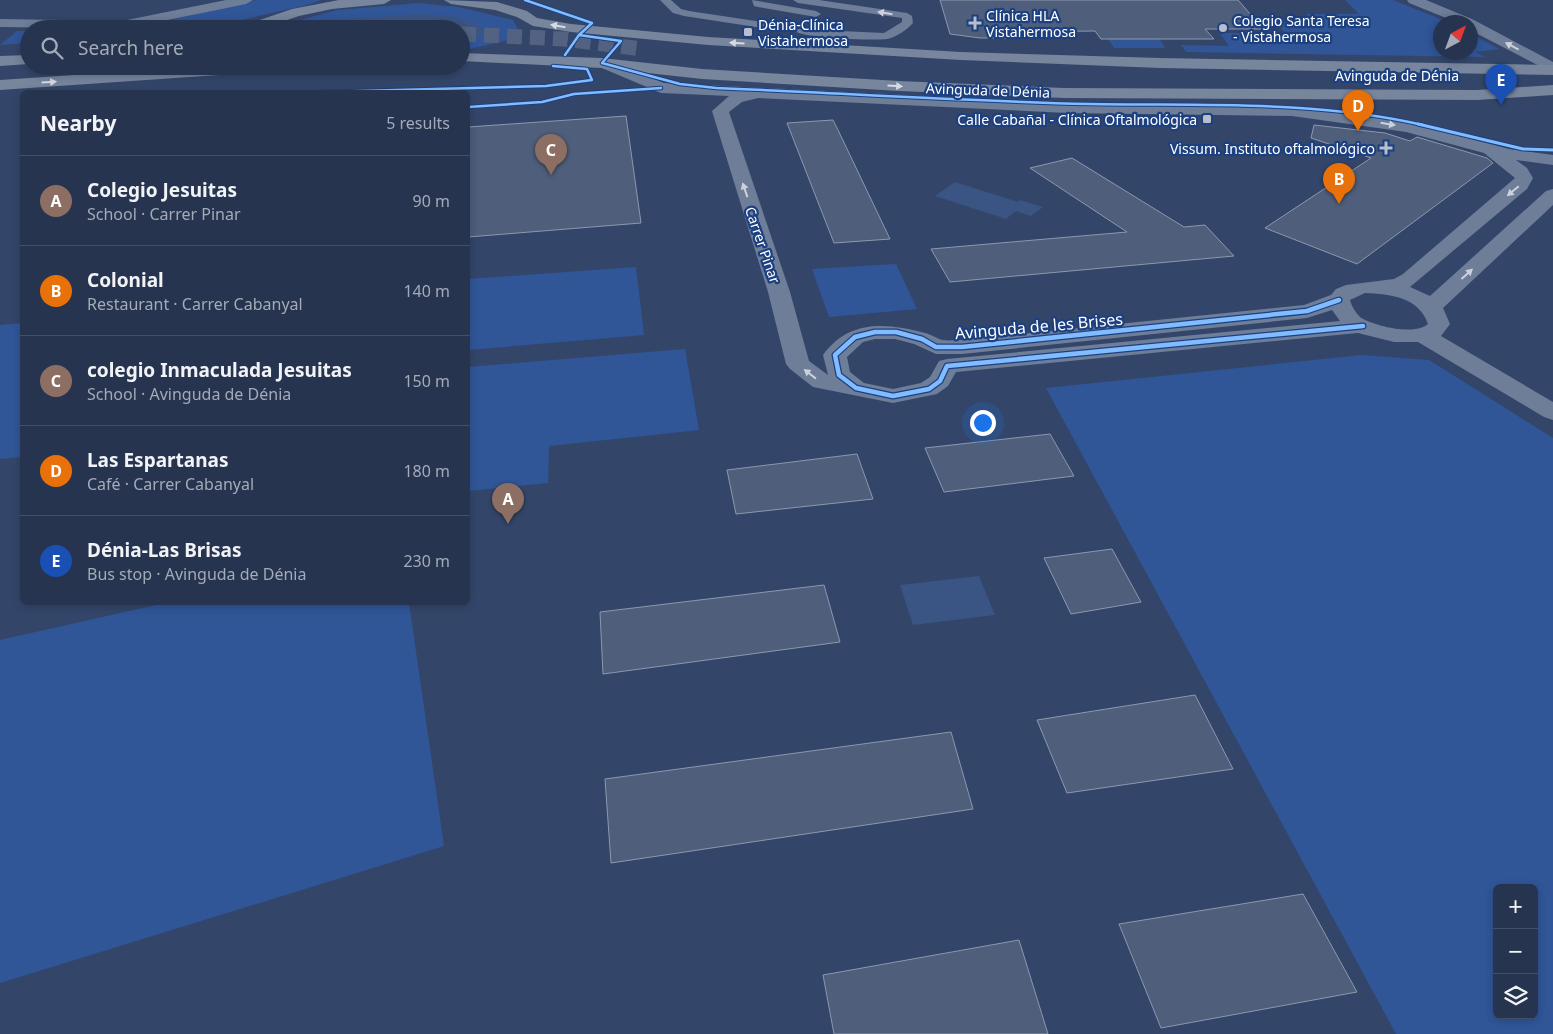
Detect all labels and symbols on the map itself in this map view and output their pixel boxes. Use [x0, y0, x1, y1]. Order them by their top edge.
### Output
place label: Clínica HLA Vistahermosa [986, 6, 1076, 41]
one-way arrow [877, 9, 893, 17]
place label: Colegio Santa Teresa - Vistahermosa [1233, 11, 1370, 46]
place label: Dénia-Clínica Vistahermosa [758, 15, 848, 50]
north arrow [1433, 15, 1478, 60]
marker: Clínica HLA Vistahermosa [968, 16, 982, 30]
one-way arrow [550, 21, 566, 29]
marker: Colegio Santa Teresa - Vistahermosa [1217, 22, 1229, 34]
marker: Dénia-Clínica Vistahermosa [742, 26, 754, 38]
one-way arrow [729, 39, 745, 47]
one-way arrow [1505, 42, 1519, 50]
pin: E [1485, 64, 1517, 105]
street label: Avinguda de Dénia [1335, 66, 1459, 85]
one-way arrow [41, 77, 57, 85]
street label: Avinguda de Dénia [926, 78, 1050, 102]
one-way arrow [887, 82, 903, 90]
pin: D [1342, 90, 1374, 131]
place label: Calle Cabañal - Clínica Oftalmológica [957, 110, 1197, 129]
marker: Calle Cabañal - Clínica Oftalmológica [1201, 113, 1213, 125]
one-way arrow [1381, 121, 1397, 129]
pin: C [535, 134, 567, 175]
place label: Vissum. Instituto oftalmológico [1170, 139, 1375, 158]
marker: Vissum. Instituto oftalmológico [1379, 141, 1393, 155]
pin: B [1323, 163, 1355, 204]
one-way arrow [741, 183, 748, 198]
one-way arrow [1507, 185, 1519, 196]
street label: Carrer Pinar [741, 204, 785, 286]
one-way arrow [1460, 268, 1472, 280]
street label: Avinguda de les Brises [954, 308, 1124, 344]
one-way arrow [804, 368, 817, 379]
your location [970, 410, 996, 436]
pin: A [492, 483, 524, 524]

